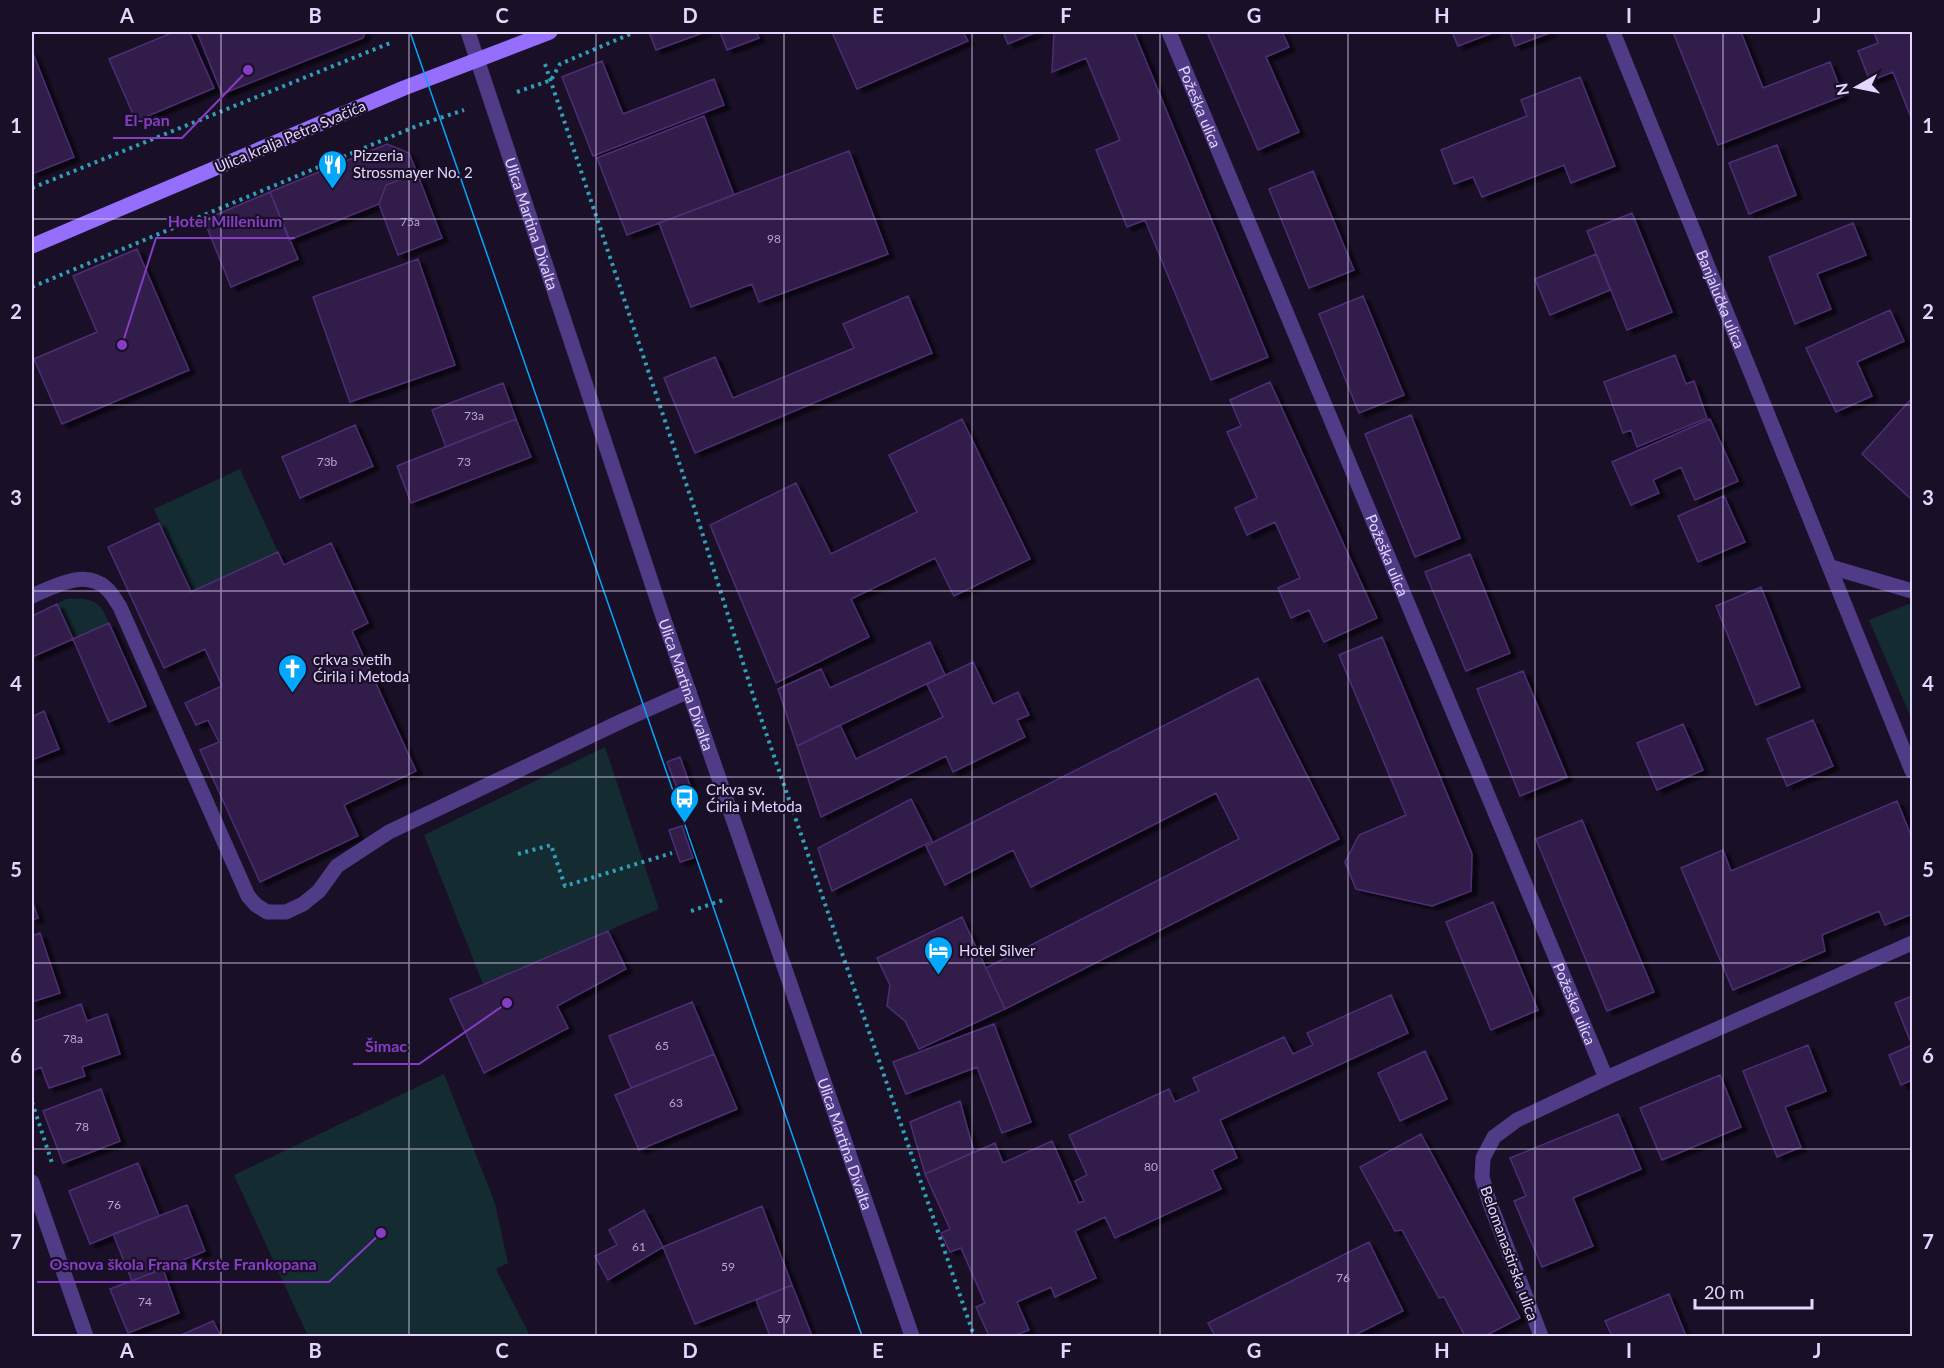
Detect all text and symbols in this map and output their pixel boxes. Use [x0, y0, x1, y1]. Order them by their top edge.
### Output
text: A [119, 3, 134, 27]
text: B [308, 3, 322, 27]
text: C [495, 3, 509, 27]
text: D [682, 3, 698, 27]
text: E [872, 3, 884, 27]
text: F [1060, 3, 1072, 27]
text: G [1247, 3, 1261, 27]
text: H [1434, 3, 1450, 27]
text: I [1626, 3, 1632, 27]
text: J [1813, 3, 1821, 27]
north arrow [1827, 57, 1887, 117]
street label: Požeška ulica [1175, 63, 1225, 150]
text: N [1831, 82, 1852, 97]
street label: Ulica kralja Petra Svačića [212, 96, 368, 176]
callout: El-pan [113, 104, 182, 138]
text: El-pan [124, 110, 170, 129]
text: 1 [10, 113, 22, 137]
text: 1 [1922, 113, 1934, 137]
place label: Pizzeria Strossmayer No. 2 [353, 146, 473, 181]
restaurant icon: Pizzeria Strossmayer No. 2 [316, 148, 348, 190]
street label: Ulica Martina Divalta [501, 155, 562, 292]
callout: Hotel Millenium [156, 204, 295, 238]
text: Hotel Millenium [168, 211, 282, 230]
house number: 75a [400, 214, 420, 229]
house number: 98 [767, 231, 781, 246]
street label: Banjalučka ulica [1693, 247, 1749, 351]
text: 2 [10, 299, 22, 323]
text: 2 [1922, 299, 1934, 323]
house number: 73a [464, 408, 484, 423]
house number: 73b [317, 454, 338, 469]
house number: 73 [457, 454, 471, 469]
text: 3 [10, 485, 22, 509]
text: 3 [1922, 485, 1934, 509]
street label: Požeška ulica [1362, 511, 1413, 599]
street label: Ulica Martina Divalta [655, 616, 718, 753]
place label: crkva svetih Ćirila i Metoda [313, 650, 409, 685]
church icon: crkva svetih Ćirila i Metoda [276, 652, 308, 694]
text: 4 [10, 671, 22, 695]
text: 4 [1922, 671, 1934, 695]
place label: Crkva sv. Ćirila i Metoda [706, 780, 802, 815]
bus stop icon: Crkva sv. Ćirila i Metoda [669, 782, 701, 824]
text: 5 [10, 857, 22, 881]
text: 5 [1922, 857, 1934, 881]
hotel icon: Hotel Silver [922, 934, 954, 976]
place label: Hotel Silver [959, 941, 1036, 959]
street label: Požeška ulica [1550, 960, 1600, 1047]
callout: Šimac [353, 1030, 419, 1064]
house number: 78a [63, 1031, 83, 1046]
text: Šimac [365, 1036, 407, 1055]
house number: 65 [655, 1038, 669, 1053]
text: 6 [10, 1043, 22, 1067]
text: 6 [1922, 1043, 1934, 1067]
street label: Ulica Martina Divalta [814, 1075, 877, 1212]
house number: 63 [669, 1095, 683, 1110]
house number: 78 [75, 1119, 89, 1134]
house number: 80 [1144, 1159, 1158, 1174]
street label: Belomanastirska ulica [1477, 1183, 1543, 1323]
house number: 76 [107, 1197, 121, 1212]
text: 7 [10, 1229, 22, 1253]
text: 7 [1922, 1229, 1934, 1253]
house number: 61 [632, 1239, 646, 1254]
callout: Osnova škola Frana Krste Frankopana [37, 1248, 329, 1282]
text: Osnova škola Frana Krste Frankopana [49, 1254, 317, 1273]
house number: 59 [721, 1259, 735, 1274]
house number: 76 [1336, 1270, 1350, 1285]
scale bar [1695, 1272, 1812, 1310]
text: 20 m [1704, 1281, 1744, 1303]
house number: 74 [138, 1294, 152, 1309]
house number: 57 [777, 1311, 791, 1326]
text: A [119, 1338, 134, 1362]
text: B [308, 1338, 322, 1362]
text: C [495, 1338, 509, 1362]
text: D [682, 1338, 698, 1362]
text: E [872, 1338, 884, 1362]
text: F [1060, 1338, 1072, 1362]
text: G [1247, 1338, 1261, 1362]
text: H [1434, 1338, 1450, 1362]
text: I [1626, 1338, 1632, 1362]
text: J [1813, 1338, 1821, 1362]

